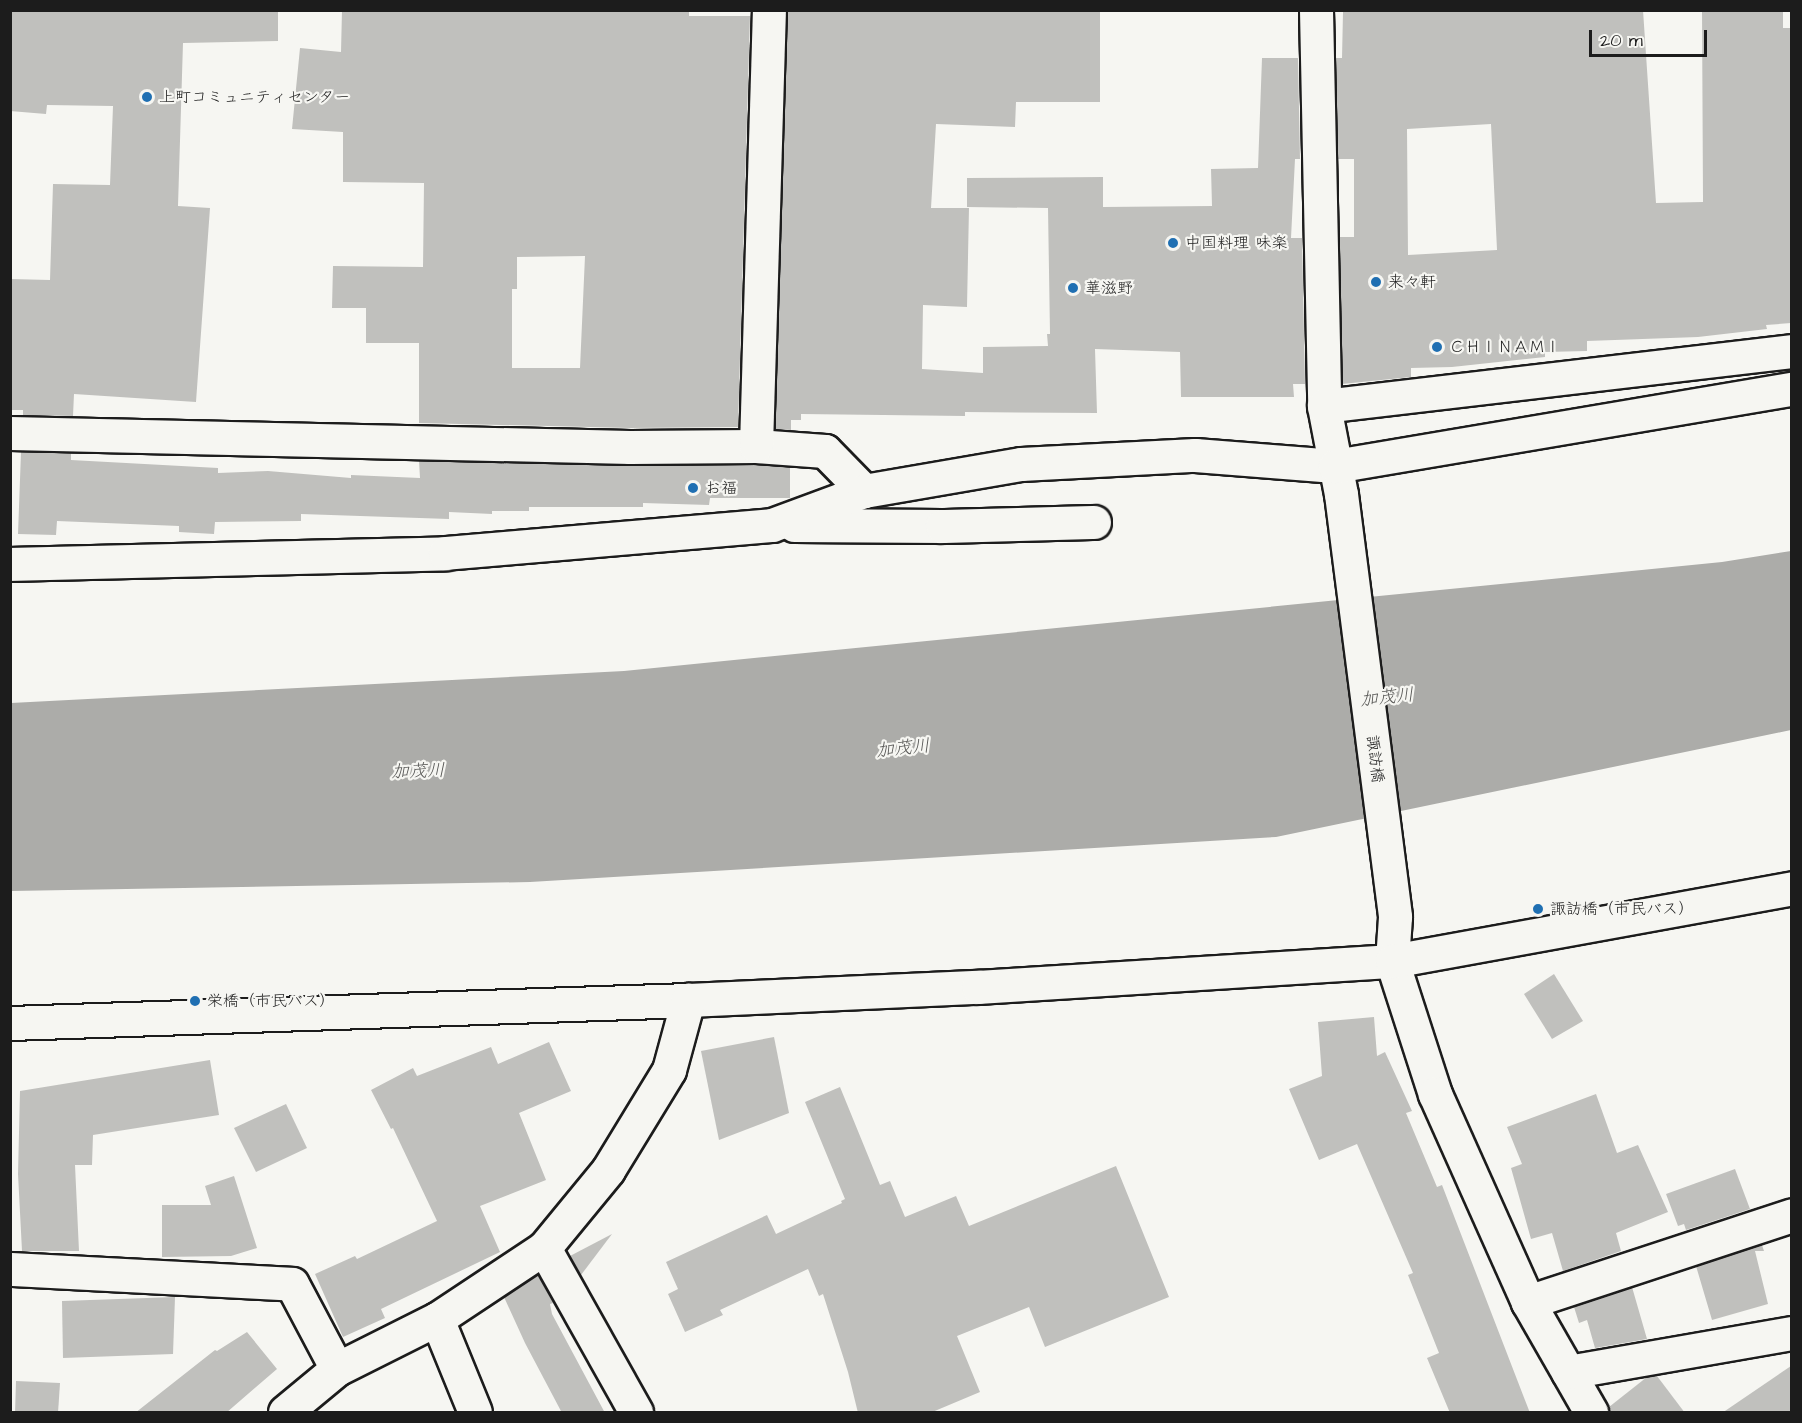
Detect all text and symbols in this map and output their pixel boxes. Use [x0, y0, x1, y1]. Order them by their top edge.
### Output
scale bar [1592, 18, 1710, 56]
text: 20 m [1600, 28, 1643, 53]
place label: 上町コミュニティセンター [159, 87, 351, 107]
marker: 上町コミュニティセンター [140, 90, 154, 104]
place label: 中国料理 味楽 [1185, 233, 1287, 253]
marker: 中国料理 味楽 [1166, 236, 1180, 250]
place label: 来々軒 [1388, 272, 1436, 292]
marker: 来々軒 [1369, 275, 1383, 289]
place label: 華滋野 [1085, 278, 1133, 298]
marker: 華滋野 [1066, 281, 1080, 295]
place label: ＣＨＩＮＡＭＩ [1449, 337, 1561, 357]
marker: ＣＨＩＮＡＭＩ [1430, 340, 1444, 354]
place label: お福 [705, 478, 737, 498]
marker: お福 [686, 481, 700, 495]
water label: 加茂川 [1359, 684, 1415, 712]
street label: 諏訪橋 [1363, 734, 1387, 784]
water label: 加茂川 [875, 735, 931, 763]
water label: 加茂川 [391, 760, 445, 784]
place label: 諏訪橋（市民バス） [1550, 899, 1694, 919]
marker: 諏訪橋（市民バス） [1531, 902, 1545, 916]
place label: 栄橋（市民バス） [207, 991, 335, 1011]
marker: 栄橋（市民バス） [188, 994, 202, 1008]

